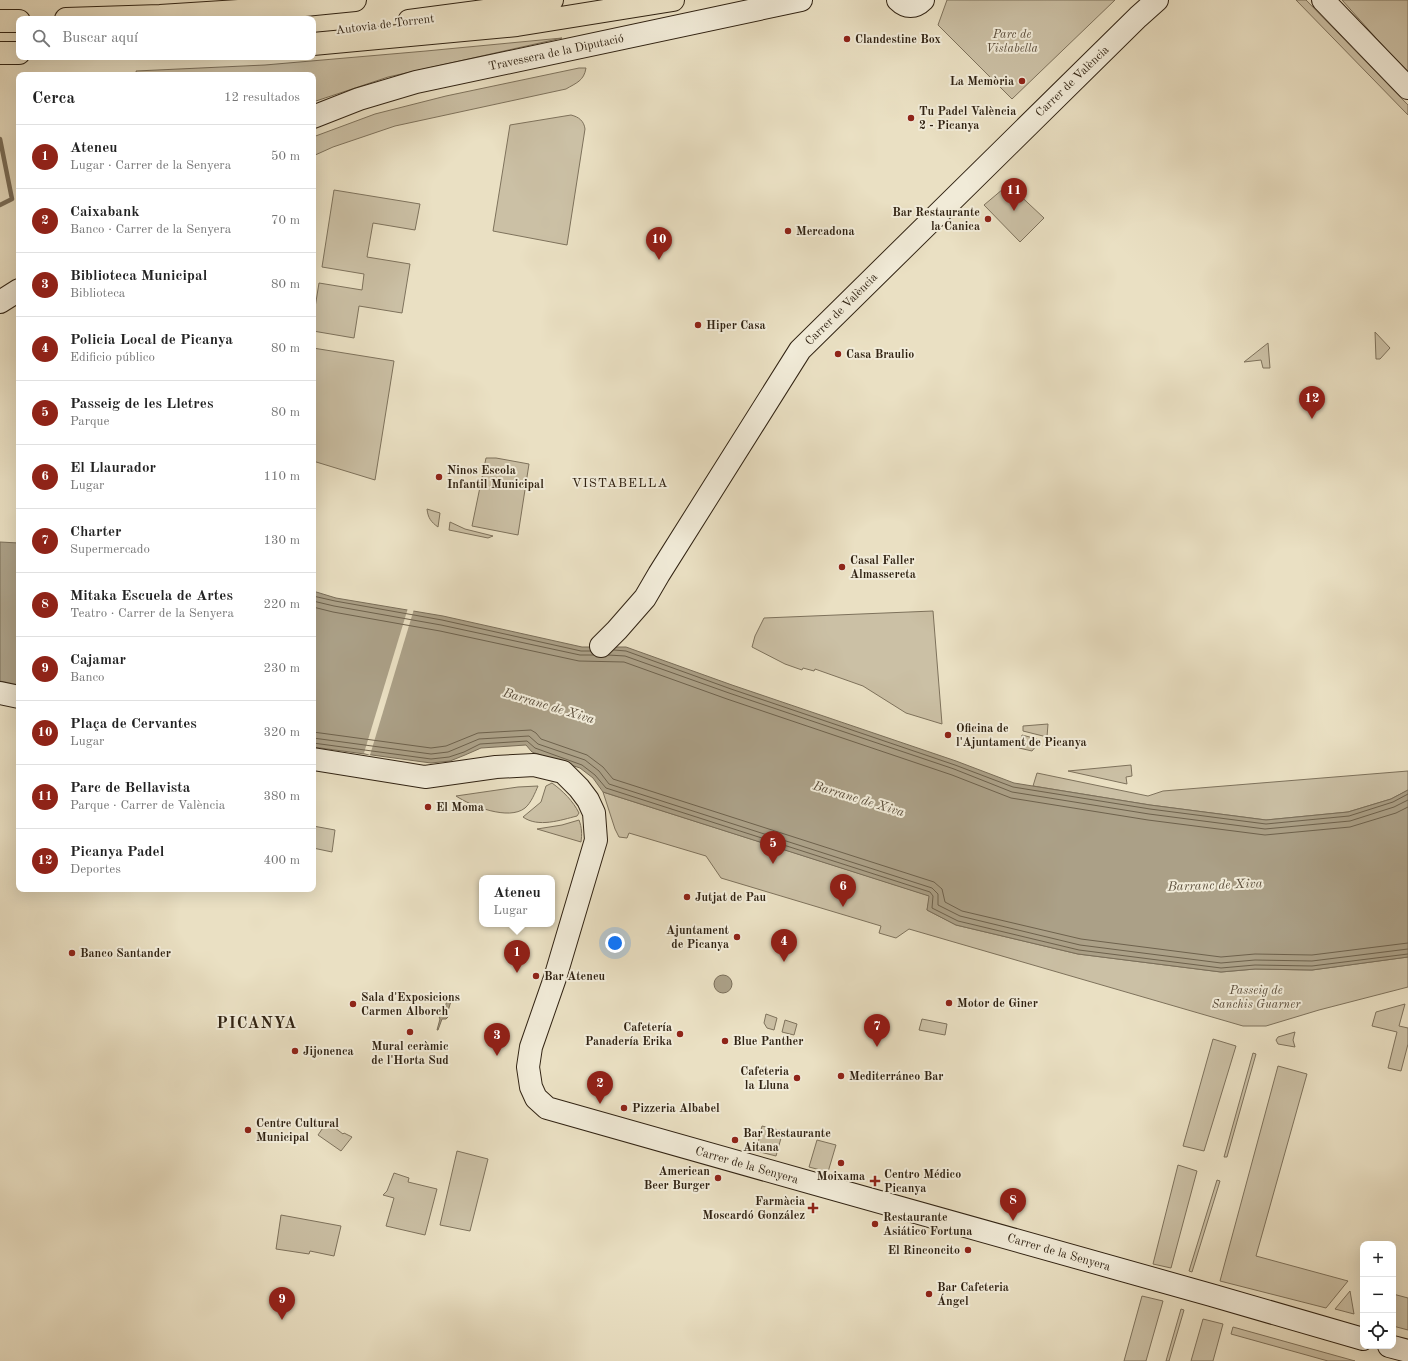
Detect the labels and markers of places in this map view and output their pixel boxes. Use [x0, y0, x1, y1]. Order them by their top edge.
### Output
marker: Clandestine Box [842, 34, 852, 44]
place label: Clandestine Box [855, 34, 941, 46]
place label: La Memòria [950, 76, 1014, 88]
marker: La Memòria [1017, 76, 1027, 86]
place label: Tu Padel València 2 - Picanya [919, 106, 1016, 132]
marker: Tu Padel València 2 - Picanya [906, 113, 916, 123]
pin: 11 [1001, 178, 1027, 211]
place label: Bar Restaurante la Canica [892, 207, 980, 233]
marker: Bar Restaurante la Canica [983, 214, 993, 224]
marker: Mercadona [783, 226, 793, 236]
place label: Mercadona [796, 226, 855, 238]
pin: 10 [646, 227, 672, 260]
marker: Hiper Casa [693, 320, 703, 330]
place label: Hiper Casa [706, 320, 765, 332]
marker: Casa Braulio [833, 349, 843, 359]
place label: Casa Braulio [846, 349, 914, 361]
pin: 12 [1299, 386, 1325, 419]
place label: Ninos Escola Infantil Municipal [447, 465, 544, 491]
marker: Ninos Escola Infantil Municipal [434, 472, 444, 482]
place label: Casal Faller Almassereta [850, 555, 916, 581]
marker: Casal Faller Almassereta [837, 562, 847, 572]
place label: Oficina de l'Ajuntament de Picanya [956, 723, 1087, 749]
marker: Oficina de l'Ajuntament de Picanya [943, 730, 953, 740]
marker: El Moma [423, 802, 433, 812]
place label: El Moma [436, 802, 484, 814]
pin: 5 [760, 831, 786, 864]
pin: 6 [830, 874, 856, 907]
marker: Jutjat de Pau [682, 892, 692, 902]
place label: Jutjat de Pau [695, 892, 767, 904]
place label: Ajuntament de Picanya [666, 925, 730, 951]
pin: 4 [771, 929, 797, 962]
marker: Ajuntament de Picanya [732, 932, 742, 942]
pin: 1 [504, 940, 530, 973]
marker: Banco Santander [67, 948, 77, 958]
place label: Banco Santander [80, 948, 171, 960]
marker: Bar Ateneu [531, 971, 541, 981]
place label: Bar Ateneu [544, 971, 606, 983]
place label: Sala d'Exposicions Carmen Alborch [361, 992, 460, 1018]
marker: Motor de Giner [944, 998, 954, 1008]
place label: Motor de Giner [957, 998, 1038, 1010]
marker: Sala d'Exposicions Carmen Alborch [348, 999, 358, 1009]
pin: 7 [864, 1014, 890, 1047]
place label: Cafetería Panadería Erika [585, 1022, 672, 1048]
pin: 3 [484, 1023, 510, 1056]
marker: Mural ceràmic de l'Horta Sud [405, 1027, 415, 1037]
marker: Cafetería Panadería Erika [675, 1029, 685, 1039]
marker: Blue Panther [720, 1036, 730, 1046]
place label: Blue Panther [733, 1036, 803, 1048]
place label: Mural ceràmic de l'Horta Sud [371, 1041, 449, 1067]
marker: Jijonenca [290, 1046, 300, 1056]
place label: Jijonenca [303, 1046, 354, 1058]
place label: Cafeteria la Lluna [740, 1066, 789, 1092]
pin: 2 [587, 1071, 613, 1104]
marker: Mediterráneo Bar [836, 1071, 846, 1081]
place label: Mediterráneo Bar [849, 1071, 943, 1083]
marker: Cafeteria la Lluna [792, 1073, 802, 1083]
marker: Pizzeria Albabel [619, 1103, 629, 1113]
place label: Pizzeria Albabel [632, 1103, 720, 1115]
place label: Centre Cultural Municipal [256, 1118, 339, 1144]
marker: Centre Cultural Municipal [243, 1125, 253, 1135]
place label: Bar Restaurante Aitana [743, 1128, 831, 1154]
marker: Bar Restaurante Aitana [730, 1135, 740, 1145]
marker: Moixama [836, 1158, 846, 1168]
place label: American Beer Burger [644, 1166, 710, 1192]
place label: Centro Médico Picanya [884, 1169, 961, 1195]
place label: Moixama [817, 1171, 865, 1183]
marker: American Beer Burger [713, 1173, 723, 1183]
marker: Centro Médico Picanya [869, 1175, 881, 1187]
pin: 8 [1000, 1188, 1026, 1221]
place label: Farmàcia Moscardó González [702, 1196, 805, 1222]
marker: Farmàcia Moscardó González [808, 1203, 818, 1213]
place label: Restaurante Asiático Fortuna [883, 1212, 972, 1238]
marker: Restaurante Asiático Fortuna [870, 1219, 880, 1229]
place label: El Rinconcito [888, 1245, 960, 1257]
marker: El Rinconcito [963, 1245, 973, 1255]
place label: Bar Cafeteria Ángel [937, 1282, 1009, 1308]
pin: 9 [269, 1287, 295, 1320]
marker: Bar Cafeteria Ángel [924, 1289, 934, 1299]

